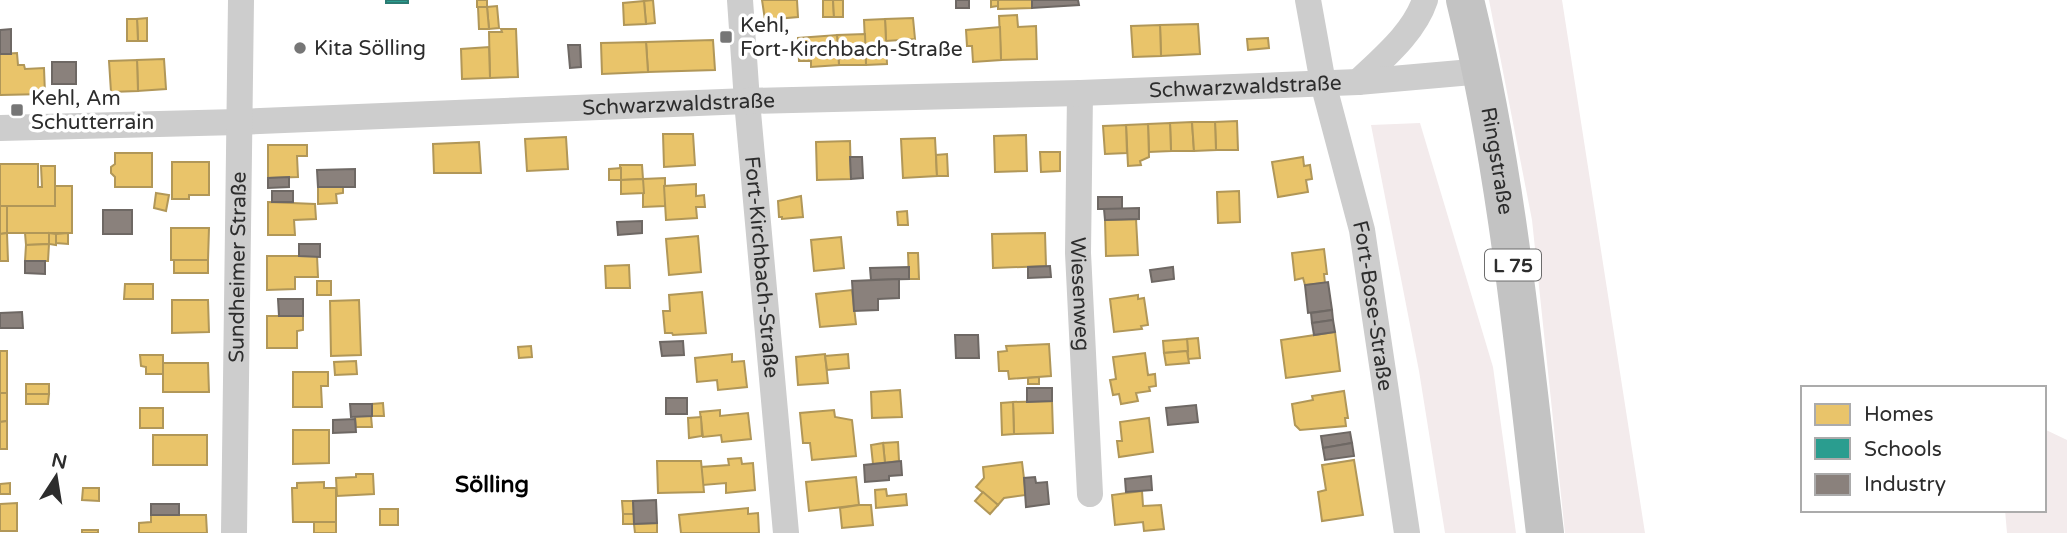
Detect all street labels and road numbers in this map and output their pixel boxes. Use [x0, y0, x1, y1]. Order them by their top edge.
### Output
street label: Schwarzwaldstraße [1148, 71, 1342, 103]
street label: Schwarzwaldstraße [582, 88, 775, 121]
street label: Ringstraße [1475, 105, 1518, 216]
street label: Fort-Kirchbach-Straße [739, 155, 784, 379]
street label: Sundheimer Straße [224, 171, 252, 363]
street label: Fort-Bose-Straße [1347, 218, 1398, 393]
street label: Wiesenweg [1065, 237, 1095, 352]
road number: L 75 [1485, 249, 1541, 280]

